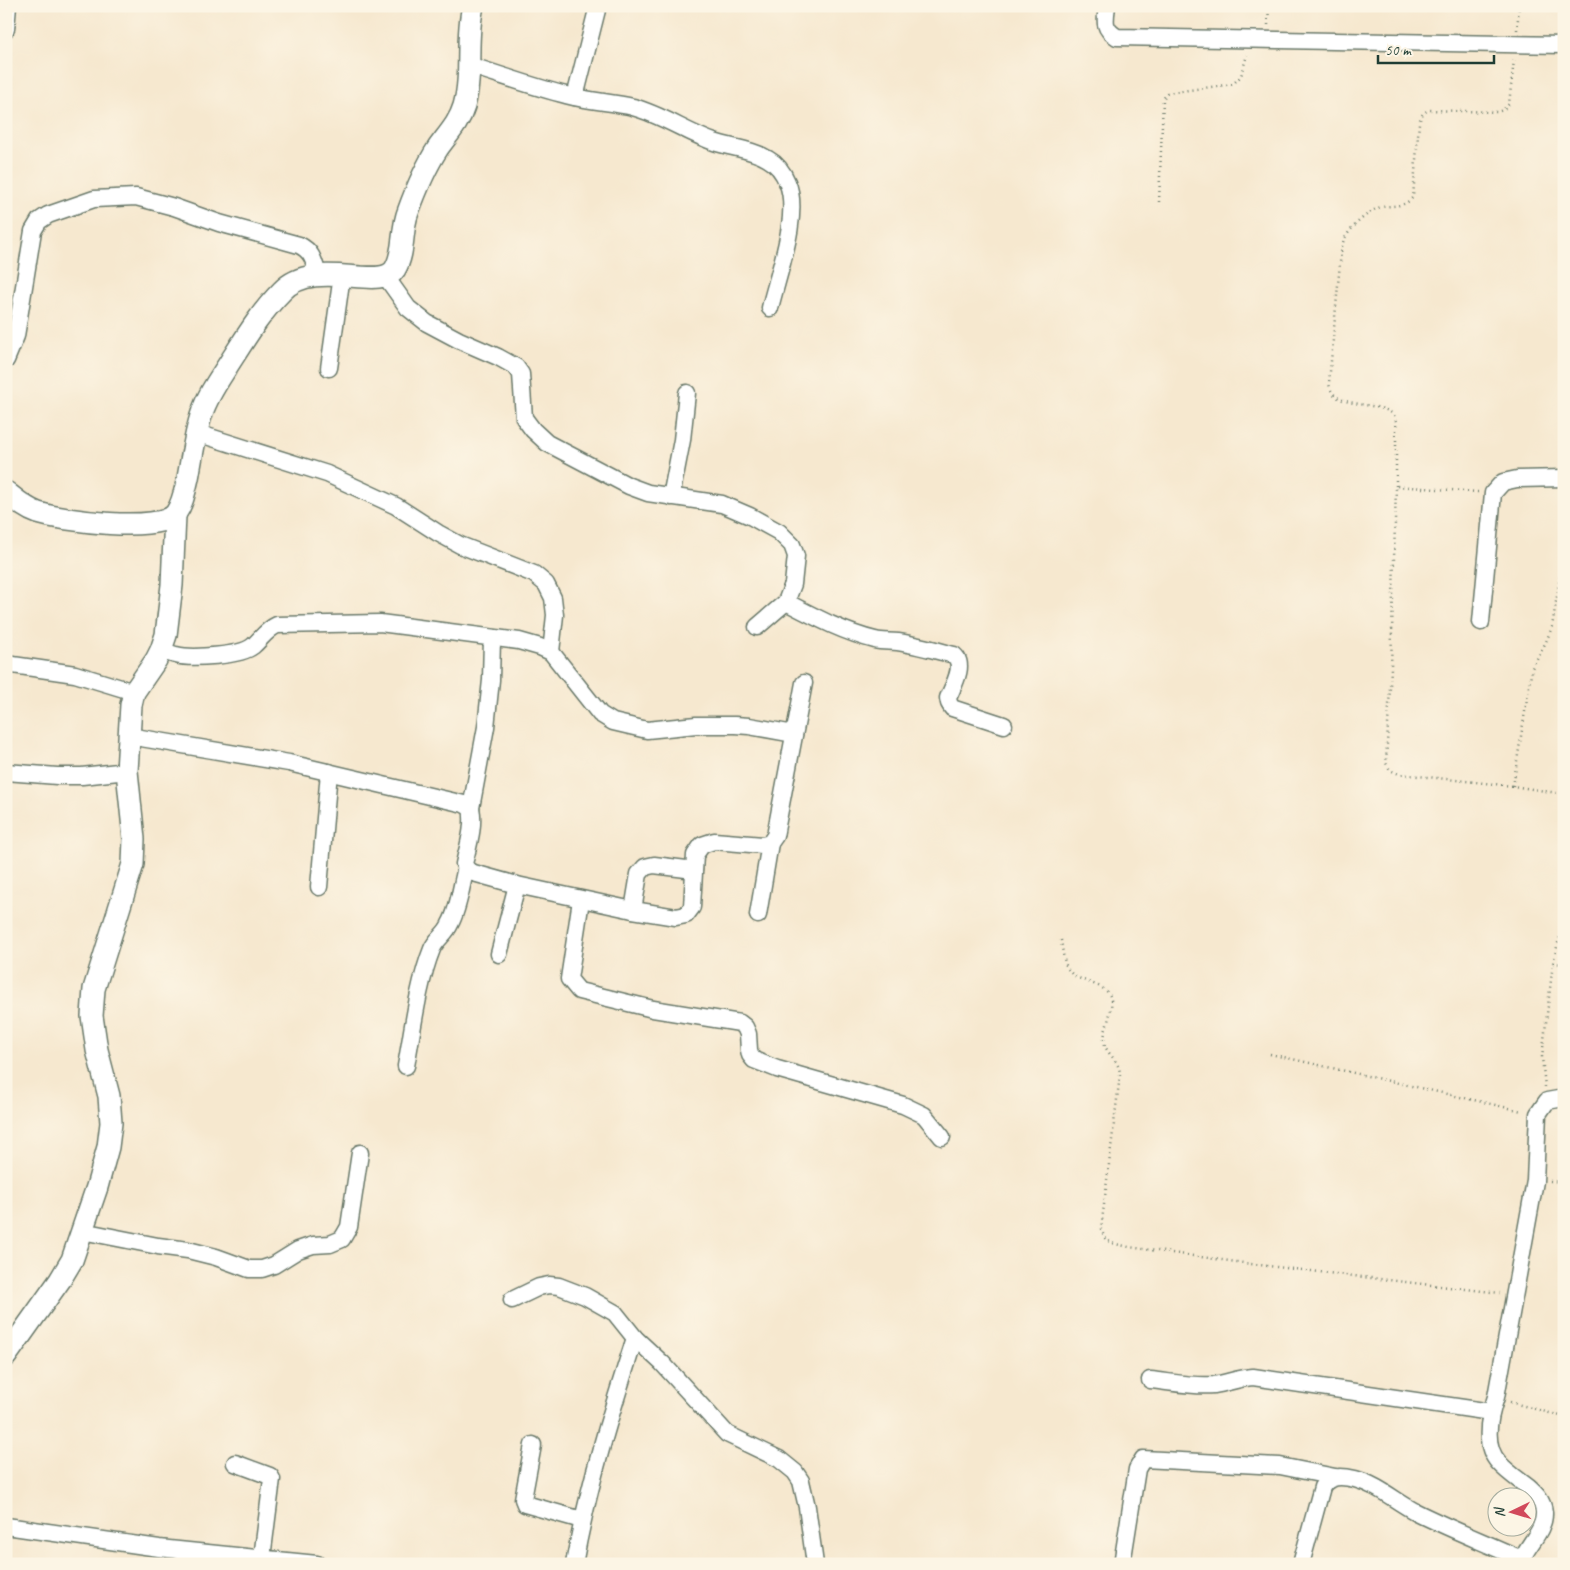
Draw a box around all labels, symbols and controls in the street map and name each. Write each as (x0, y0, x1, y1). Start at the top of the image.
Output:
scale bar (1378, 32, 1494, 64)
text: 50 m (1385, 41, 1412, 60)
north arrow (1488, 1488, 1538, 1538)
text: N (1490, 1506, 1508, 1518)

